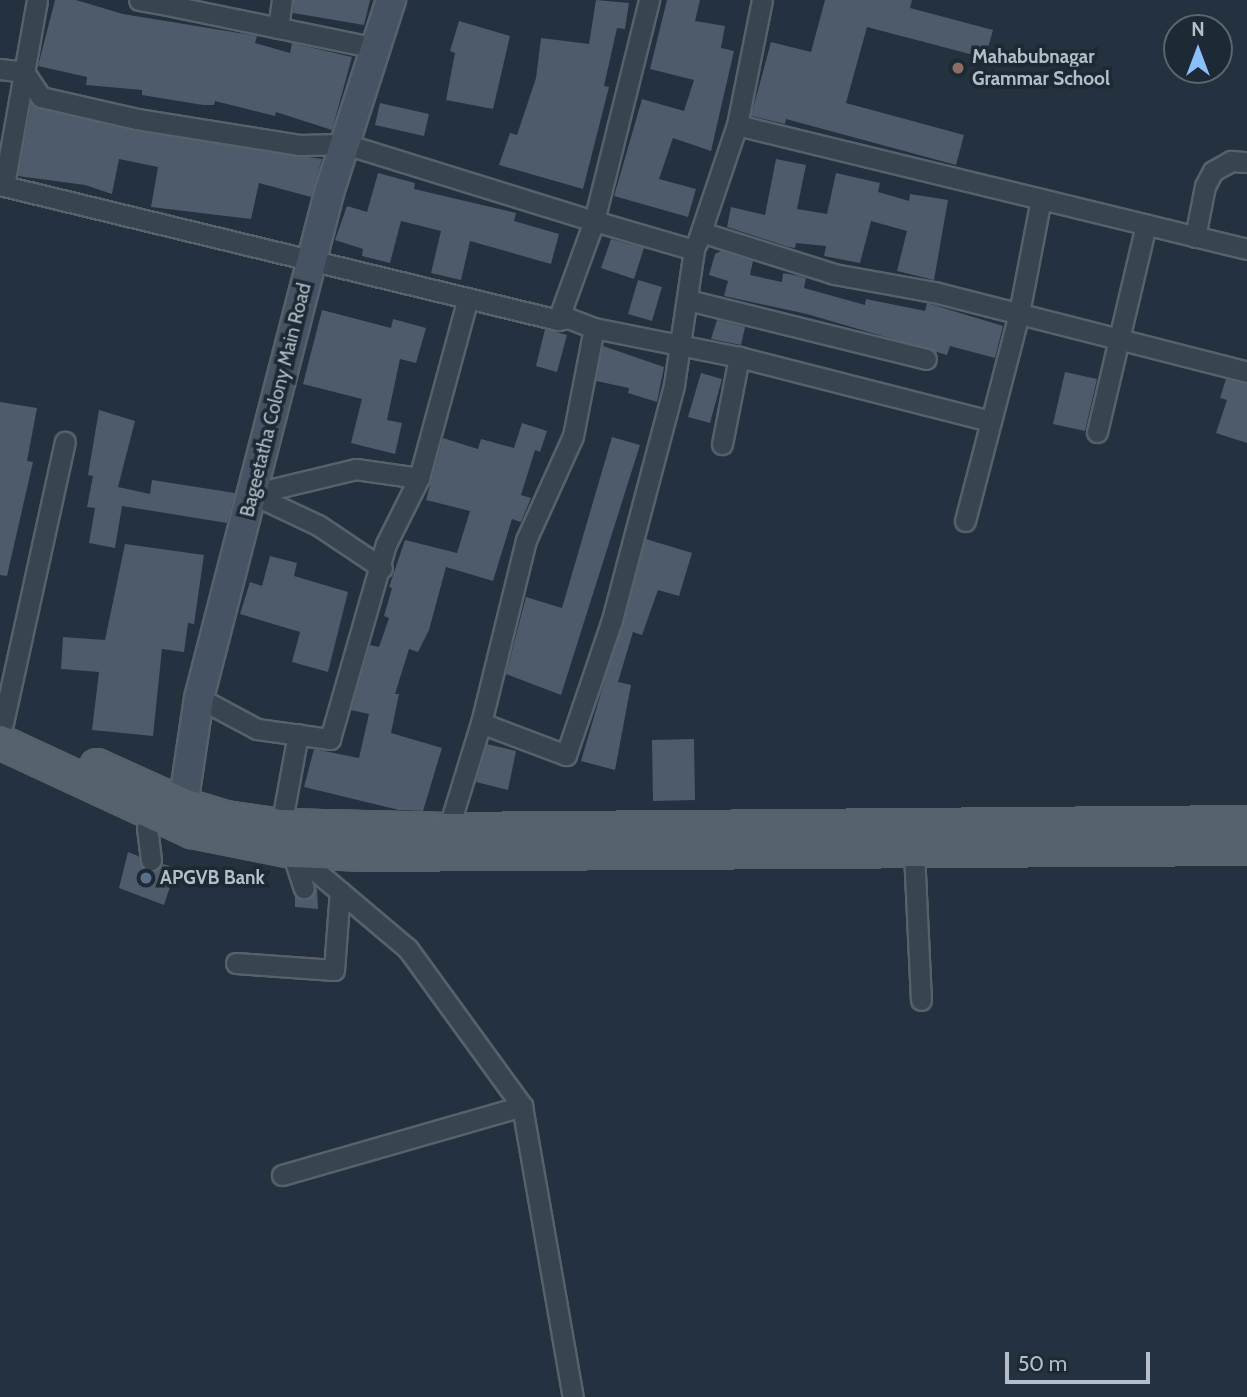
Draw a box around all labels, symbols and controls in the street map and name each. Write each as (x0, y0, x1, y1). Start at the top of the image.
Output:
north arrow (1163, 14, 1233, 84)
text: N (1191, 18, 1205, 41)
place label: Mahabubnagar Grammar School (972, 46, 1110, 90)
marker: Mahabubnagar Grammar School (950, 60, 966, 76)
street label: Bageetatha Colony Main Road (236, 281, 316, 519)
place label: APGVB Bank (160, 867, 265, 889)
marker: APGVB Bank (138, 870, 154, 886)
scale bar (1009, 1338, 1154, 1382)
text: 50 m (1018, 1351, 1067, 1376)

